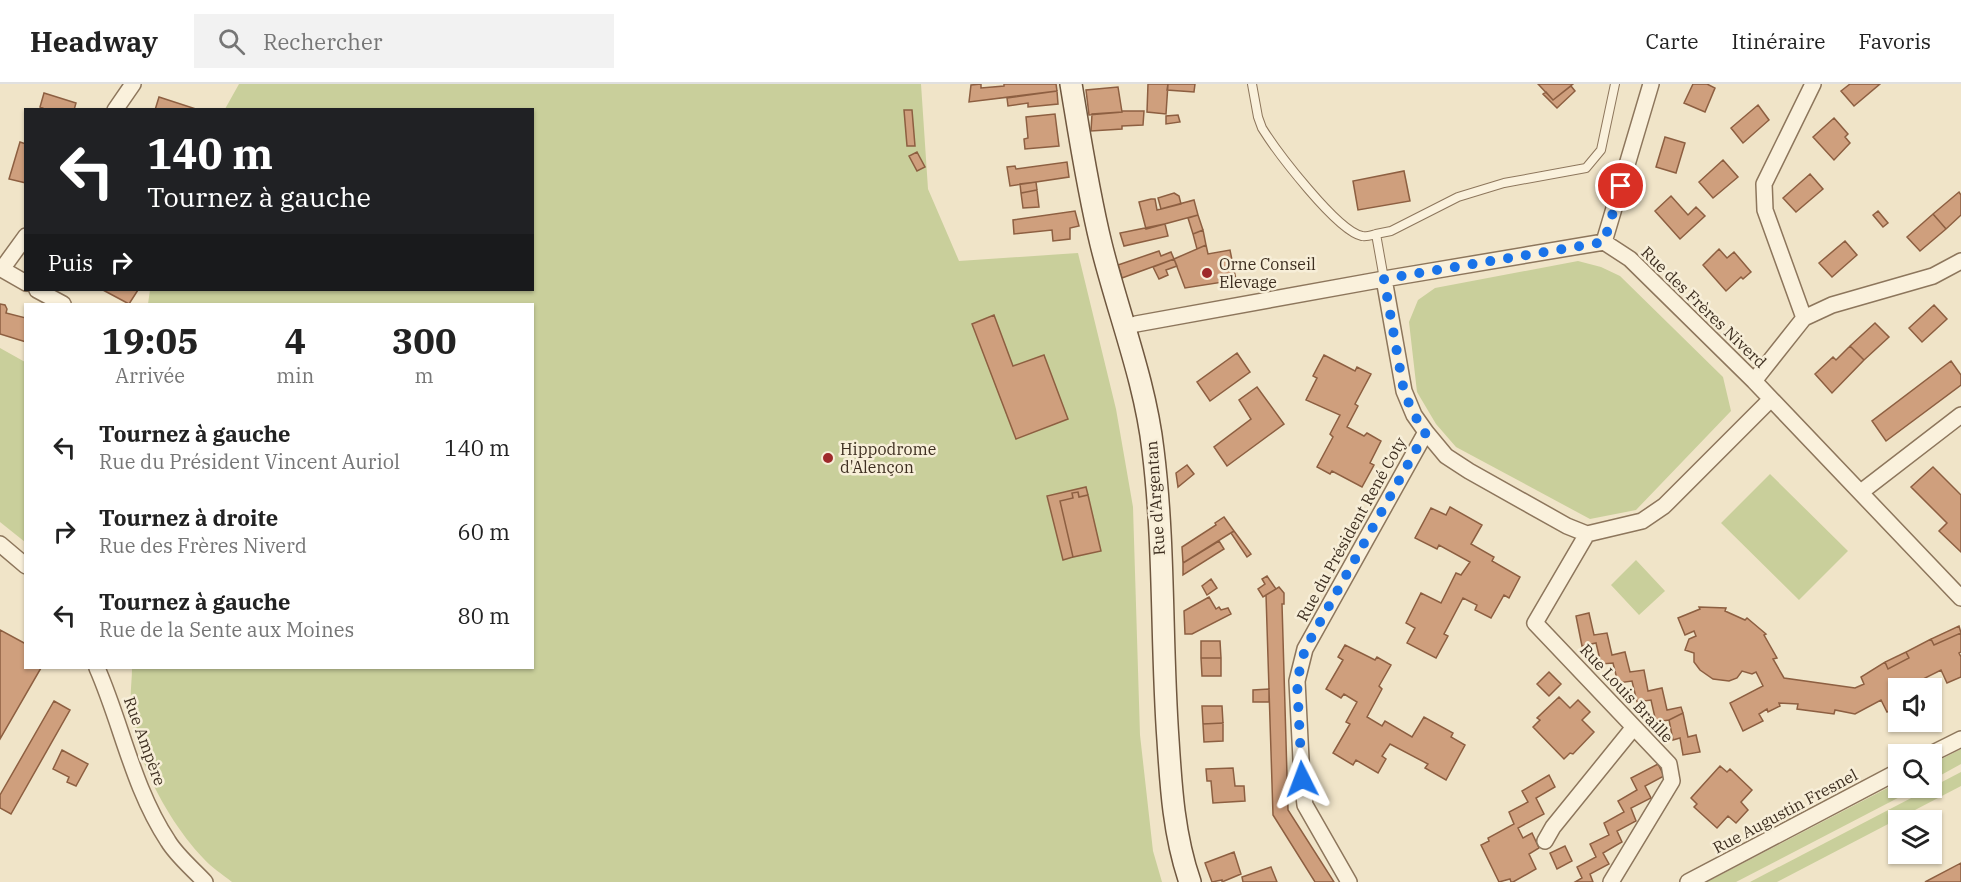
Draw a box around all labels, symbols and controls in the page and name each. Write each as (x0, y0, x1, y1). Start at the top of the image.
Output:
search box (194, 14, 614, 68)
text: Headway (30, 23, 158, 60)
icon: search (215, 25, 248, 58)
text: Rechercher (263, 27, 383, 56)
text: Carte (1645, 27, 1699, 55)
text: Itinéraire (1732, 27, 1825, 55)
text: Favoris (1858, 27, 1931, 55)
text: 140 m (147, 126, 273, 181)
icon: left (48, 132, 126, 210)
pin (1595, 160, 1646, 211)
icon: arrive (1604, 169, 1637, 202)
text: Tournez à gauche (147, 179, 371, 214)
street label: Rue des Frères Niverd (1637, 242, 1771, 372)
icon: right (105, 246, 138, 279)
text: Puis (48, 248, 93, 277)
place label: Orne Conseil Elevage (1219, 254, 1316, 292)
marker: Orne Conseil Elevage (1200, 266, 1214, 280)
text: 19:05 (101, 317, 199, 364)
text: 4 (284, 317, 306, 364)
text: 300 (392, 317, 457, 364)
text: Arrivée (115, 362, 185, 389)
text: min (276, 362, 314, 389)
text: m (415, 362, 434, 389)
text: Tournez à gauche (99, 419, 290, 448)
icon: left (48, 431, 81, 464)
text: 140 m (444, 433, 510, 462)
street label: Rue du Président René Coty (1292, 433, 1410, 625)
place label: Hippodrome d'Alençon (840, 439, 936, 477)
street label: Rue d'Argentan (1141, 440, 1169, 556)
text: Rue du Président Vincent Auriol (99, 448, 400, 475)
marker: Hippodrome d'Alençon (821, 451, 835, 465)
text: Tournez à droite (99, 503, 278, 532)
icon: right (48, 515, 81, 548)
text: 60 m (458, 517, 510, 546)
text: Rue des Frères Niverd (99, 532, 307, 559)
text: Tournez à gauche (99, 587, 290, 616)
icon: left (48, 599, 81, 632)
text: 80 m (458, 601, 510, 630)
text: Rue de la Sente aux Moines (99, 616, 354, 643)
street label: Rue Louis Braille (1576, 640, 1678, 746)
map controls (1888, 678, 1942, 864)
button: sound (1888, 678, 1942, 732)
street label: Rue Ampère (120, 694, 170, 788)
button: search (1888, 744, 1942, 798)
position arrow (1270, 747, 1334, 811)
street label: Rue Augustin Fresnel (1709, 764, 1861, 858)
button: layers (1888, 810, 1942, 864)

